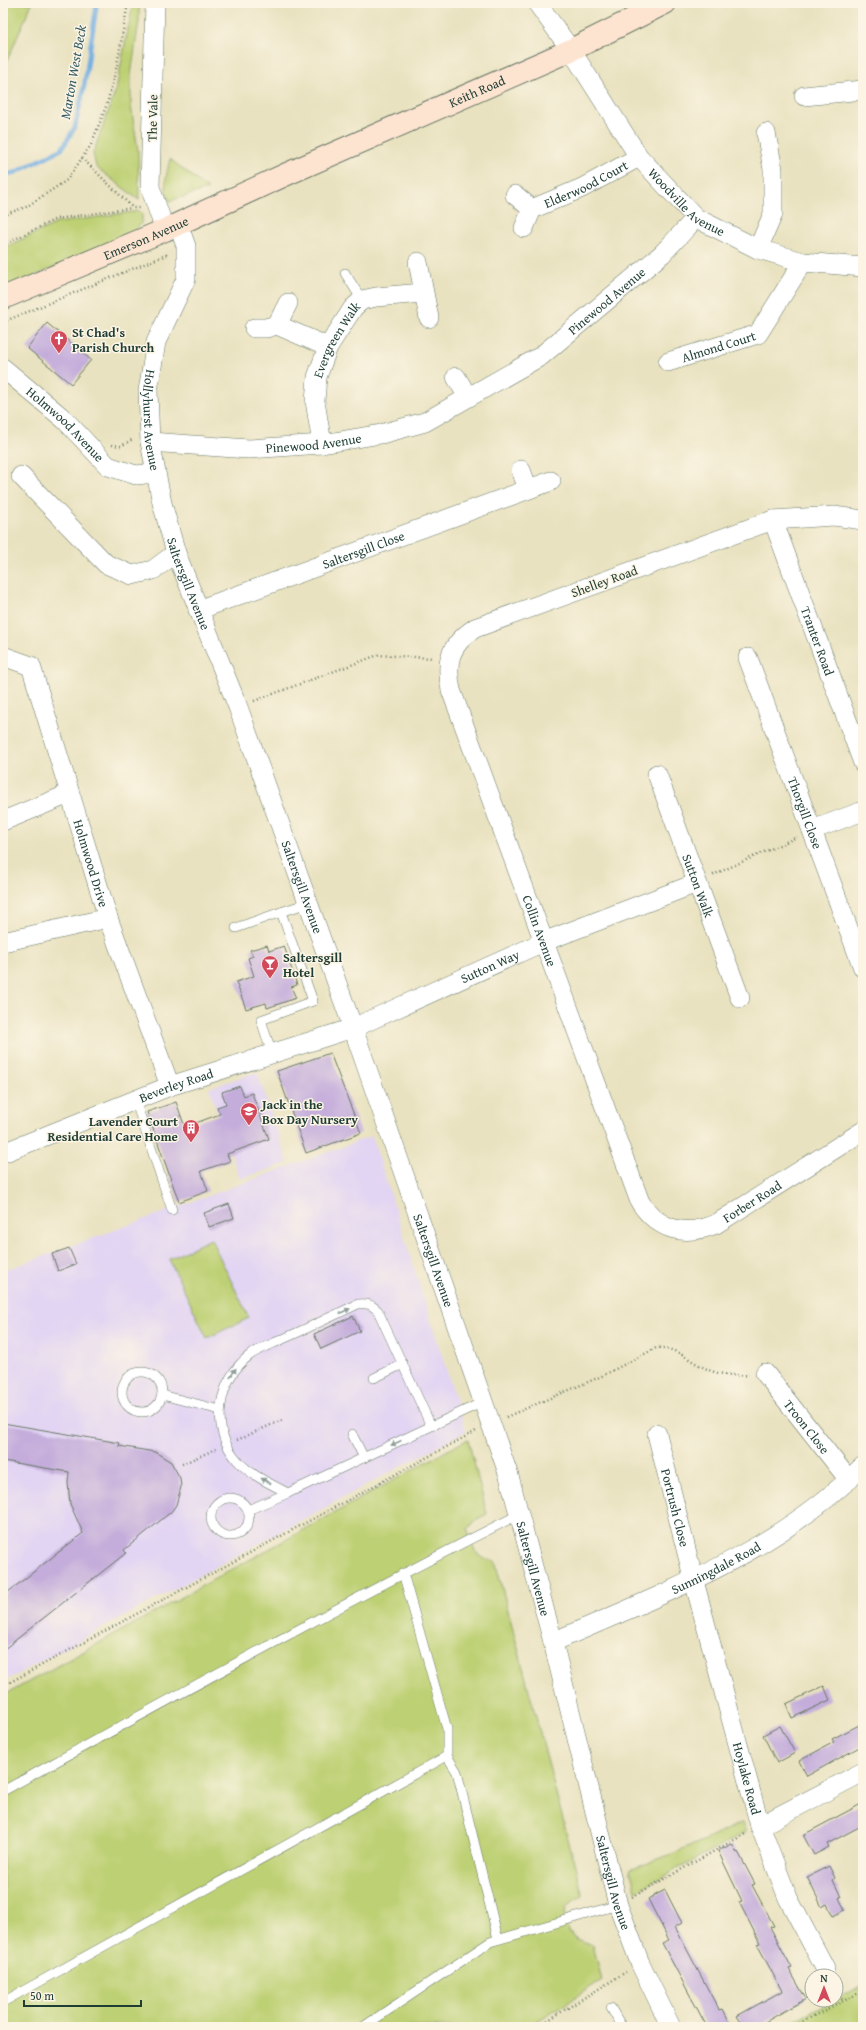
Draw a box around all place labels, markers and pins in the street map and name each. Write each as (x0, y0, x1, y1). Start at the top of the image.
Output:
place label: St Chad's Parish Church (72, 323, 154, 357)
church icon: St Chad's Parish Church (49, 329, 69, 354)
place label: Saltersgill Hotel (283, 948, 342, 982)
bar icon: Saltersgill Hotel (260, 954, 280, 979)
place label: Jack in the Box Day Nursery (260, 1095, 358, 1129)
school or university icon: Jack in the Box Day Nursery (239, 1101, 259, 1126)
place label: Lavender Court Residential Care Home (47, 1112, 178, 1146)
building icon: Lavender Court Residential Care Home (181, 1118, 201, 1143)

